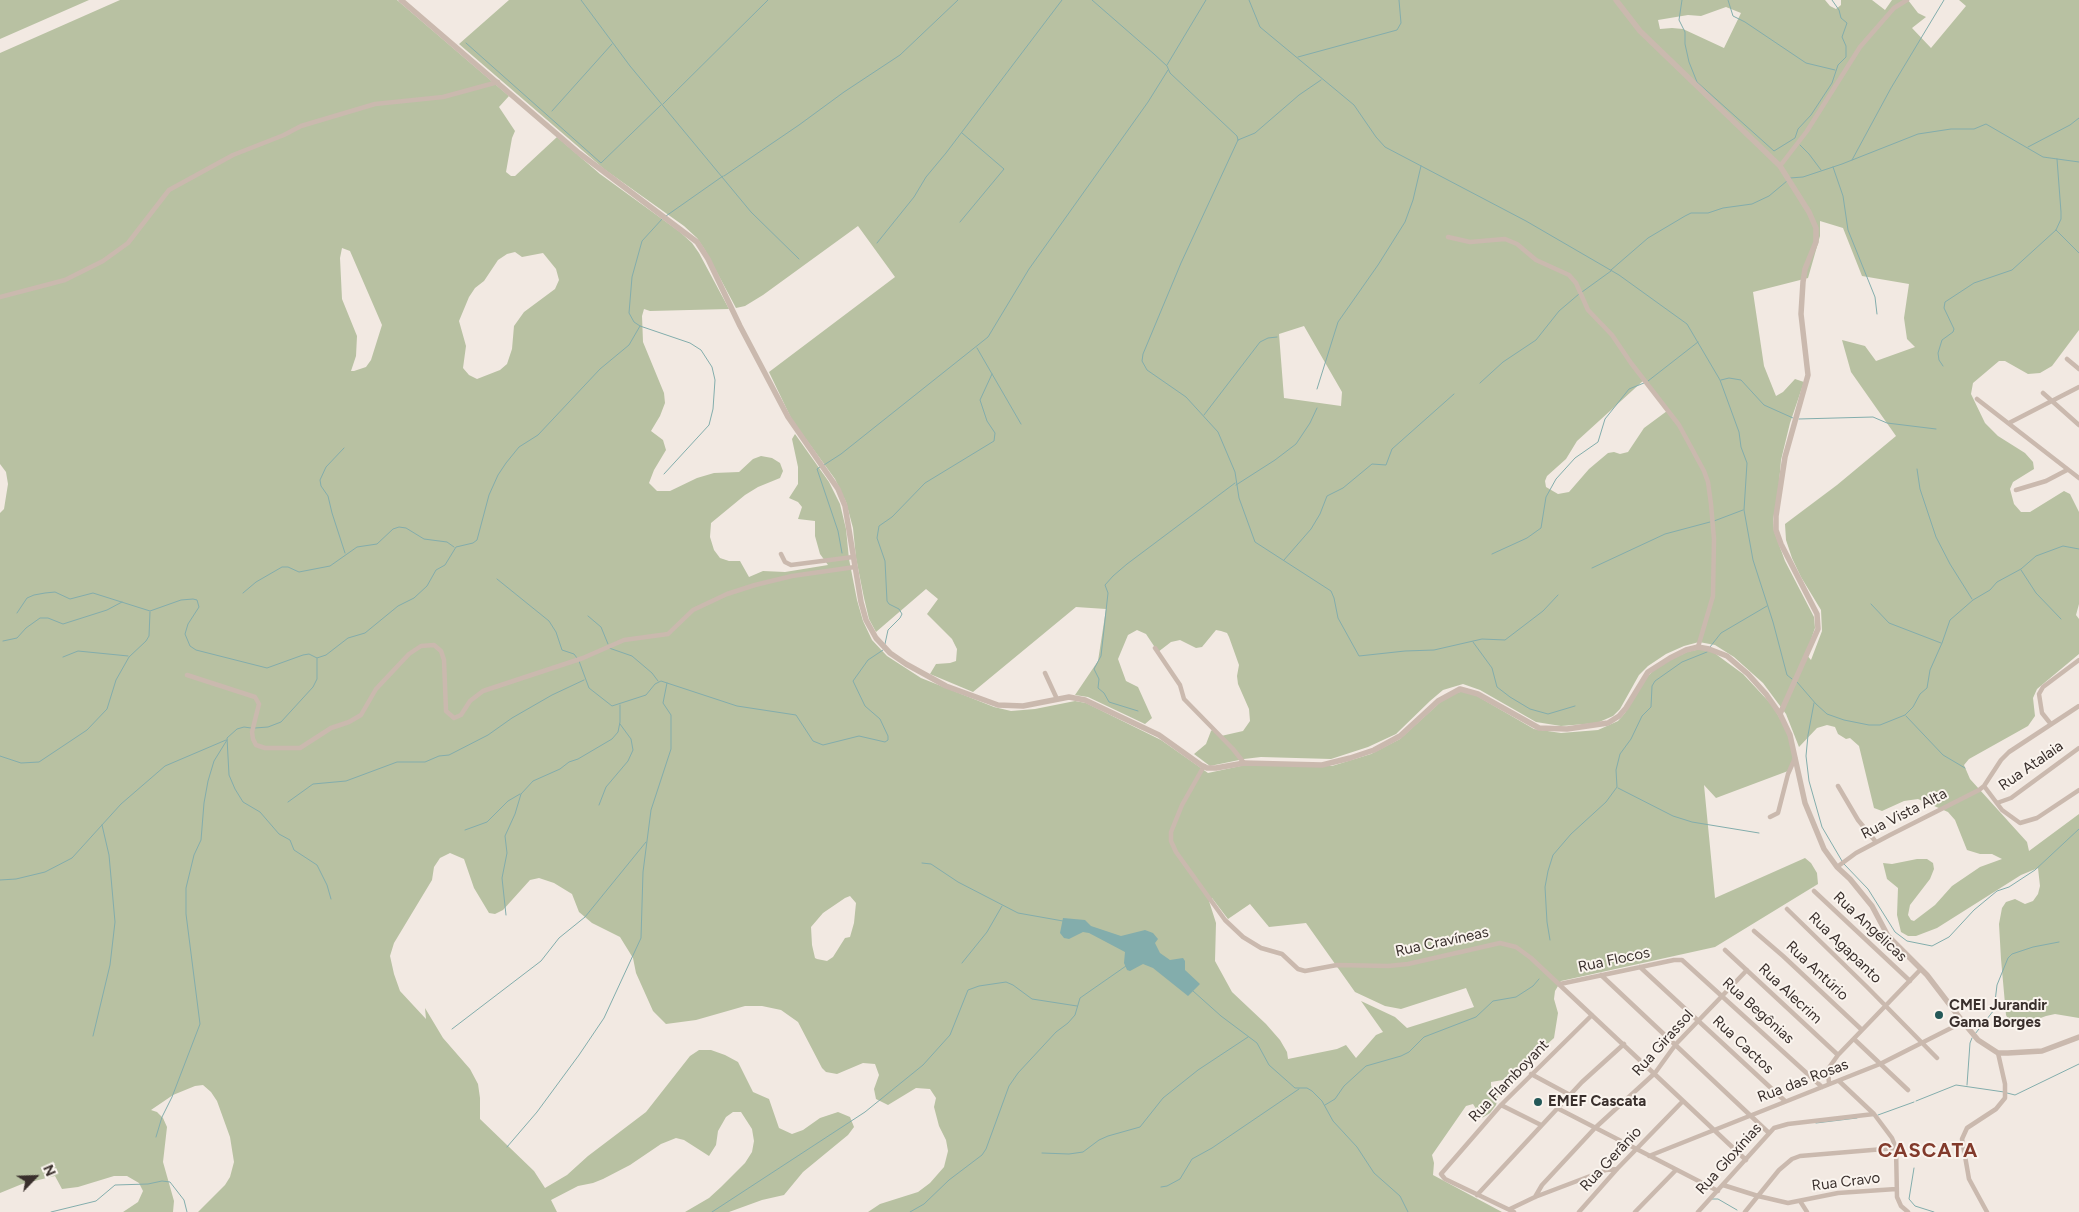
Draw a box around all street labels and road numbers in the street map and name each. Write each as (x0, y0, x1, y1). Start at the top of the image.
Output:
street label: Rua Atalaia (1995, 737, 2067, 795)
street label: Rua Vista Alta (1858, 785, 1950, 843)
street label: Rua Angélicas (1829, 888, 1911, 966)
street label: Rua Agapanto (1805, 909, 1885, 987)
street label: Rua Cravíneas (1394, 923, 1490, 961)
street label: Rua Antúrio (1782, 938, 1852, 1004)
street label: Rua Flocos (1576, 944, 1652, 976)
street label: Rua Alecrim (1755, 960, 1825, 1028)
street label: Rua Begônias (1718, 974, 1798, 1048)
street label: Rua Girassol (1629, 1006, 1697, 1080)
street label: Rua Cactos (1709, 1012, 1777, 1078)
street label: Rua Flamboyant (1465, 1036, 1553, 1126)
street label: Rua das Rosas (1755, 1055, 1851, 1107)
street label: Rua Gloxínias (1692, 1120, 1766, 1198)
street label: Rua Gerânio (1576, 1123, 1646, 1195)
street label: Rua Cravo (1811, 1169, 1881, 1195)

